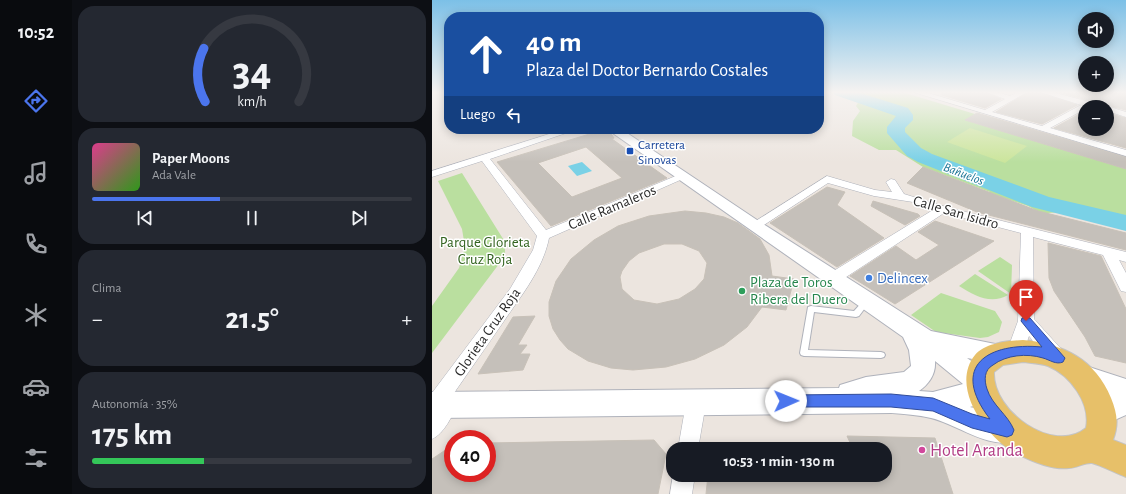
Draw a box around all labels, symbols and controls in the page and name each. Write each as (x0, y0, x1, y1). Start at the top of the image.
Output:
map controls (1078, 12, 1114, 136)
button: sound (1078, 12, 1114, 48)
text: 10:52 (18, 24, 54, 42)
icon: ahead (460, 28, 512, 80)
text: 40 m (526, 29, 582, 57)
text: 34 (233, 52, 271, 93)
button: + (1078, 56, 1114, 92)
text: Plaza del Doctor Bernardo Costales (526, 62, 768, 80)
icon: directions (22, 87, 50, 115)
text: km/h (237, 95, 267, 109)
button: − (1078, 100, 1114, 136)
icon: left (503, 104, 525, 126)
text: Luego (460, 107, 495, 122)
place label: Carretera Sinovas (638, 139, 685, 167)
marker: Carretera Sinovas (625, 146, 635, 156)
text: Paper Moons (152, 151, 230, 166)
icon: music (22, 159, 50, 187)
water label: Bañuelos (942, 161, 985, 188)
text: Ada Vale (152, 169, 196, 182)
street label: Calle Ramaleros (566, 182, 658, 233)
street label: Calle San Isidro (911, 193, 1000, 232)
icon: previous (134, 207, 156, 229)
icon: pause (241, 207, 263, 229)
icon: next (348, 207, 370, 229)
icon: phone (22, 230, 50, 258)
park label: Parque Glorieta Cruz Roja (440, 235, 530, 267)
place label: Delincex (877, 271, 928, 286)
marker: Delincex (864, 273, 874, 283)
place label: Plaza de Toros Ribera del Duero (750, 275, 848, 307)
pin (1009, 280, 1043, 321)
text: Clima (92, 282, 122, 295)
street label: Glorieta Cruz Roja (451, 285, 523, 379)
marker: Plaza de Toros Ribera del Duero (737, 286, 747, 296)
icon: arrive (1015, 286, 1037, 308)
icon: climate (22, 301, 50, 329)
text: 21.5° (225, 304, 279, 334)
text: − (92, 308, 103, 330)
text: + (401, 308, 412, 330)
icon: car (22, 373, 50, 401)
position arrow (765, 380, 807, 422)
text: Autonomía · 35% (92, 398, 177, 411)
text: 175 km (92, 420, 172, 450)
speed limit sign: 40 (444, 430, 496, 482)
place label: Hotel Aranda (930, 442, 1023, 460)
icon: filters (22, 444, 50, 472)
marker: Hotel Aranda (917, 445, 927, 455)
text: 10:53 · 1 min · 130 m (723, 454, 835, 469)

